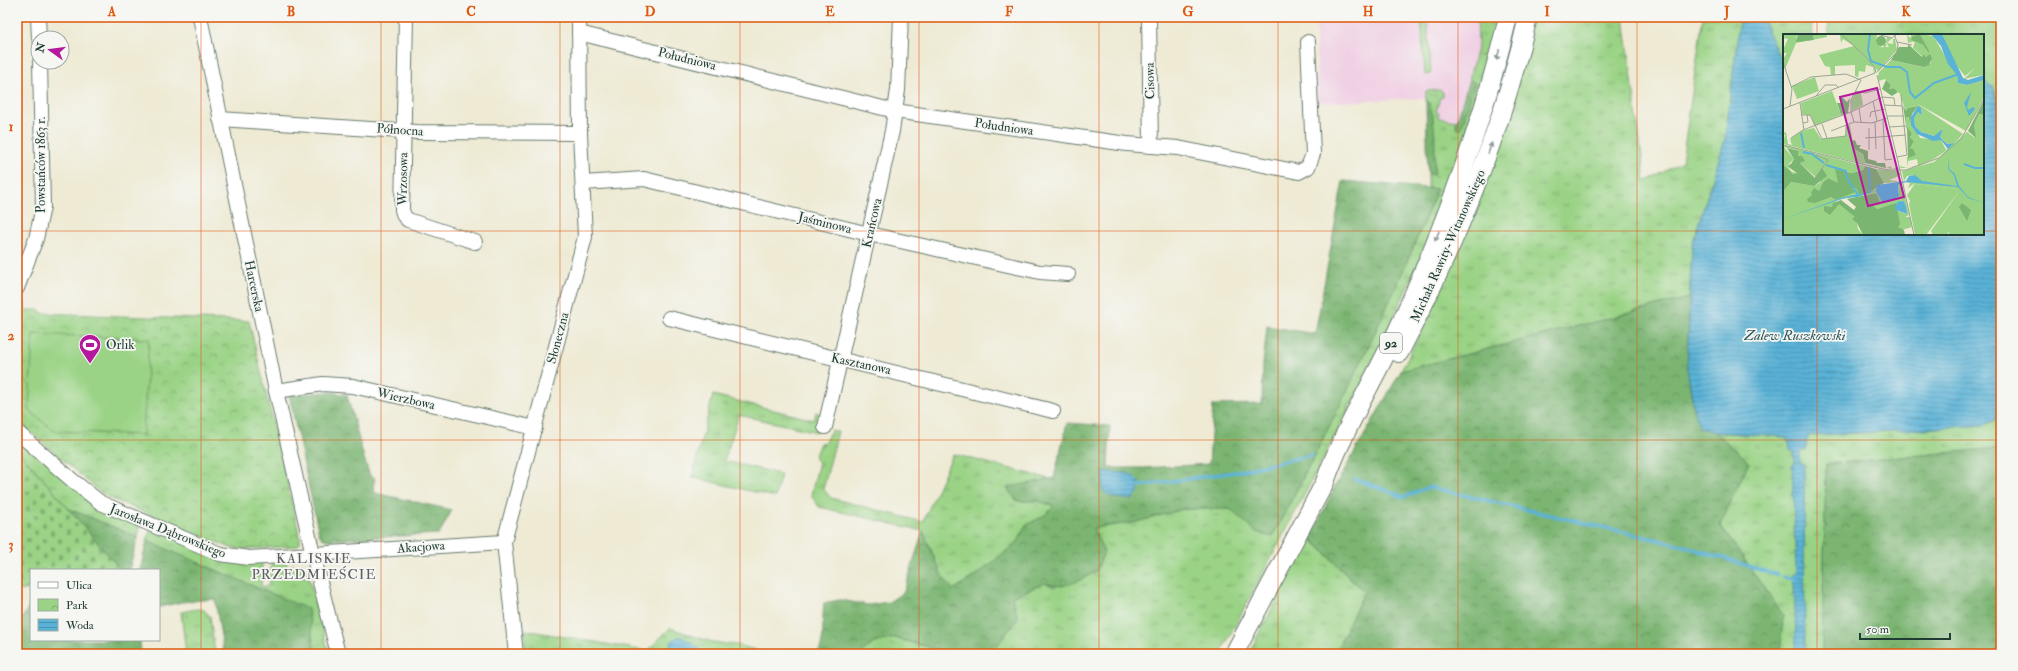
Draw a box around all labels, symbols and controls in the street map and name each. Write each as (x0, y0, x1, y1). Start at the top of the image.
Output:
text: A (107, 4, 117, 20)
text: B (287, 4, 295, 20)
text: C (466, 4, 476, 20)
text: D (645, 4, 656, 20)
text: E (825, 4, 835, 20)
text: F (1005, 4, 1014, 20)
text: G (1183, 4, 1194, 20)
text: H (1363, 4, 1374, 20)
text: I (1544, 4, 1550, 20)
text: J (1723, 4, 1730, 21)
text: K (1901, 4, 1911, 20)
north arrow (30, 30, 70, 70)
inset map (1783, 34, 1984, 235)
text: N (33, 40, 49, 55)
street label: Południowa (656, 44, 718, 74)
one-way arrow (1495, 49, 1501, 61)
street label: Cisowa (1142, 62, 1158, 100)
street label: Południowa (973, 115, 1035, 139)
street label: Powstańców 1863 r. (33, 117, 49, 213)
text: 1 (9, 119, 14, 135)
street label: Północna (376, 120, 425, 140)
one-way arrow (1487, 142, 1493, 154)
street label: Wrzosowa (395, 151, 411, 207)
street label: Michała Rawity-Witanowskiego (1407, 167, 1490, 325)
street label: Krańcowa (859, 196, 886, 249)
street label: Jaśminowa (796, 208, 854, 238)
one-way arrow (1433, 231, 1439, 243)
street label: Harcerska (241, 259, 267, 314)
street label: Słoneczna (543, 310, 573, 365)
water label: Zalew Ruszkowski (1743, 327, 1846, 344)
text: 2 (8, 328, 15, 344)
sports icon: Orlik (77, 332, 103, 365)
road number: 92 (1380, 333, 1402, 353)
place label: Orlik (106, 337, 135, 353)
street label: Kasztanowa (830, 350, 893, 378)
street label: Wierzbowa (374, 384, 437, 414)
street label: Jarosława Dąbrowskiego (107, 500, 228, 562)
text: 3 (9, 537, 14, 553)
street label: Akacjowa (396, 537, 446, 557)
district label: KALISKIE PRZEDMIEŚCIE (251, 550, 377, 583)
legend (30, 569, 160, 641)
text: Ulica (66, 578, 93, 593)
text: Park (66, 598, 88, 613)
scale bar (1860, 615, 1950, 641)
text: Woda (65, 618, 95, 633)
text: 50 m (1866, 622, 1890, 637)

